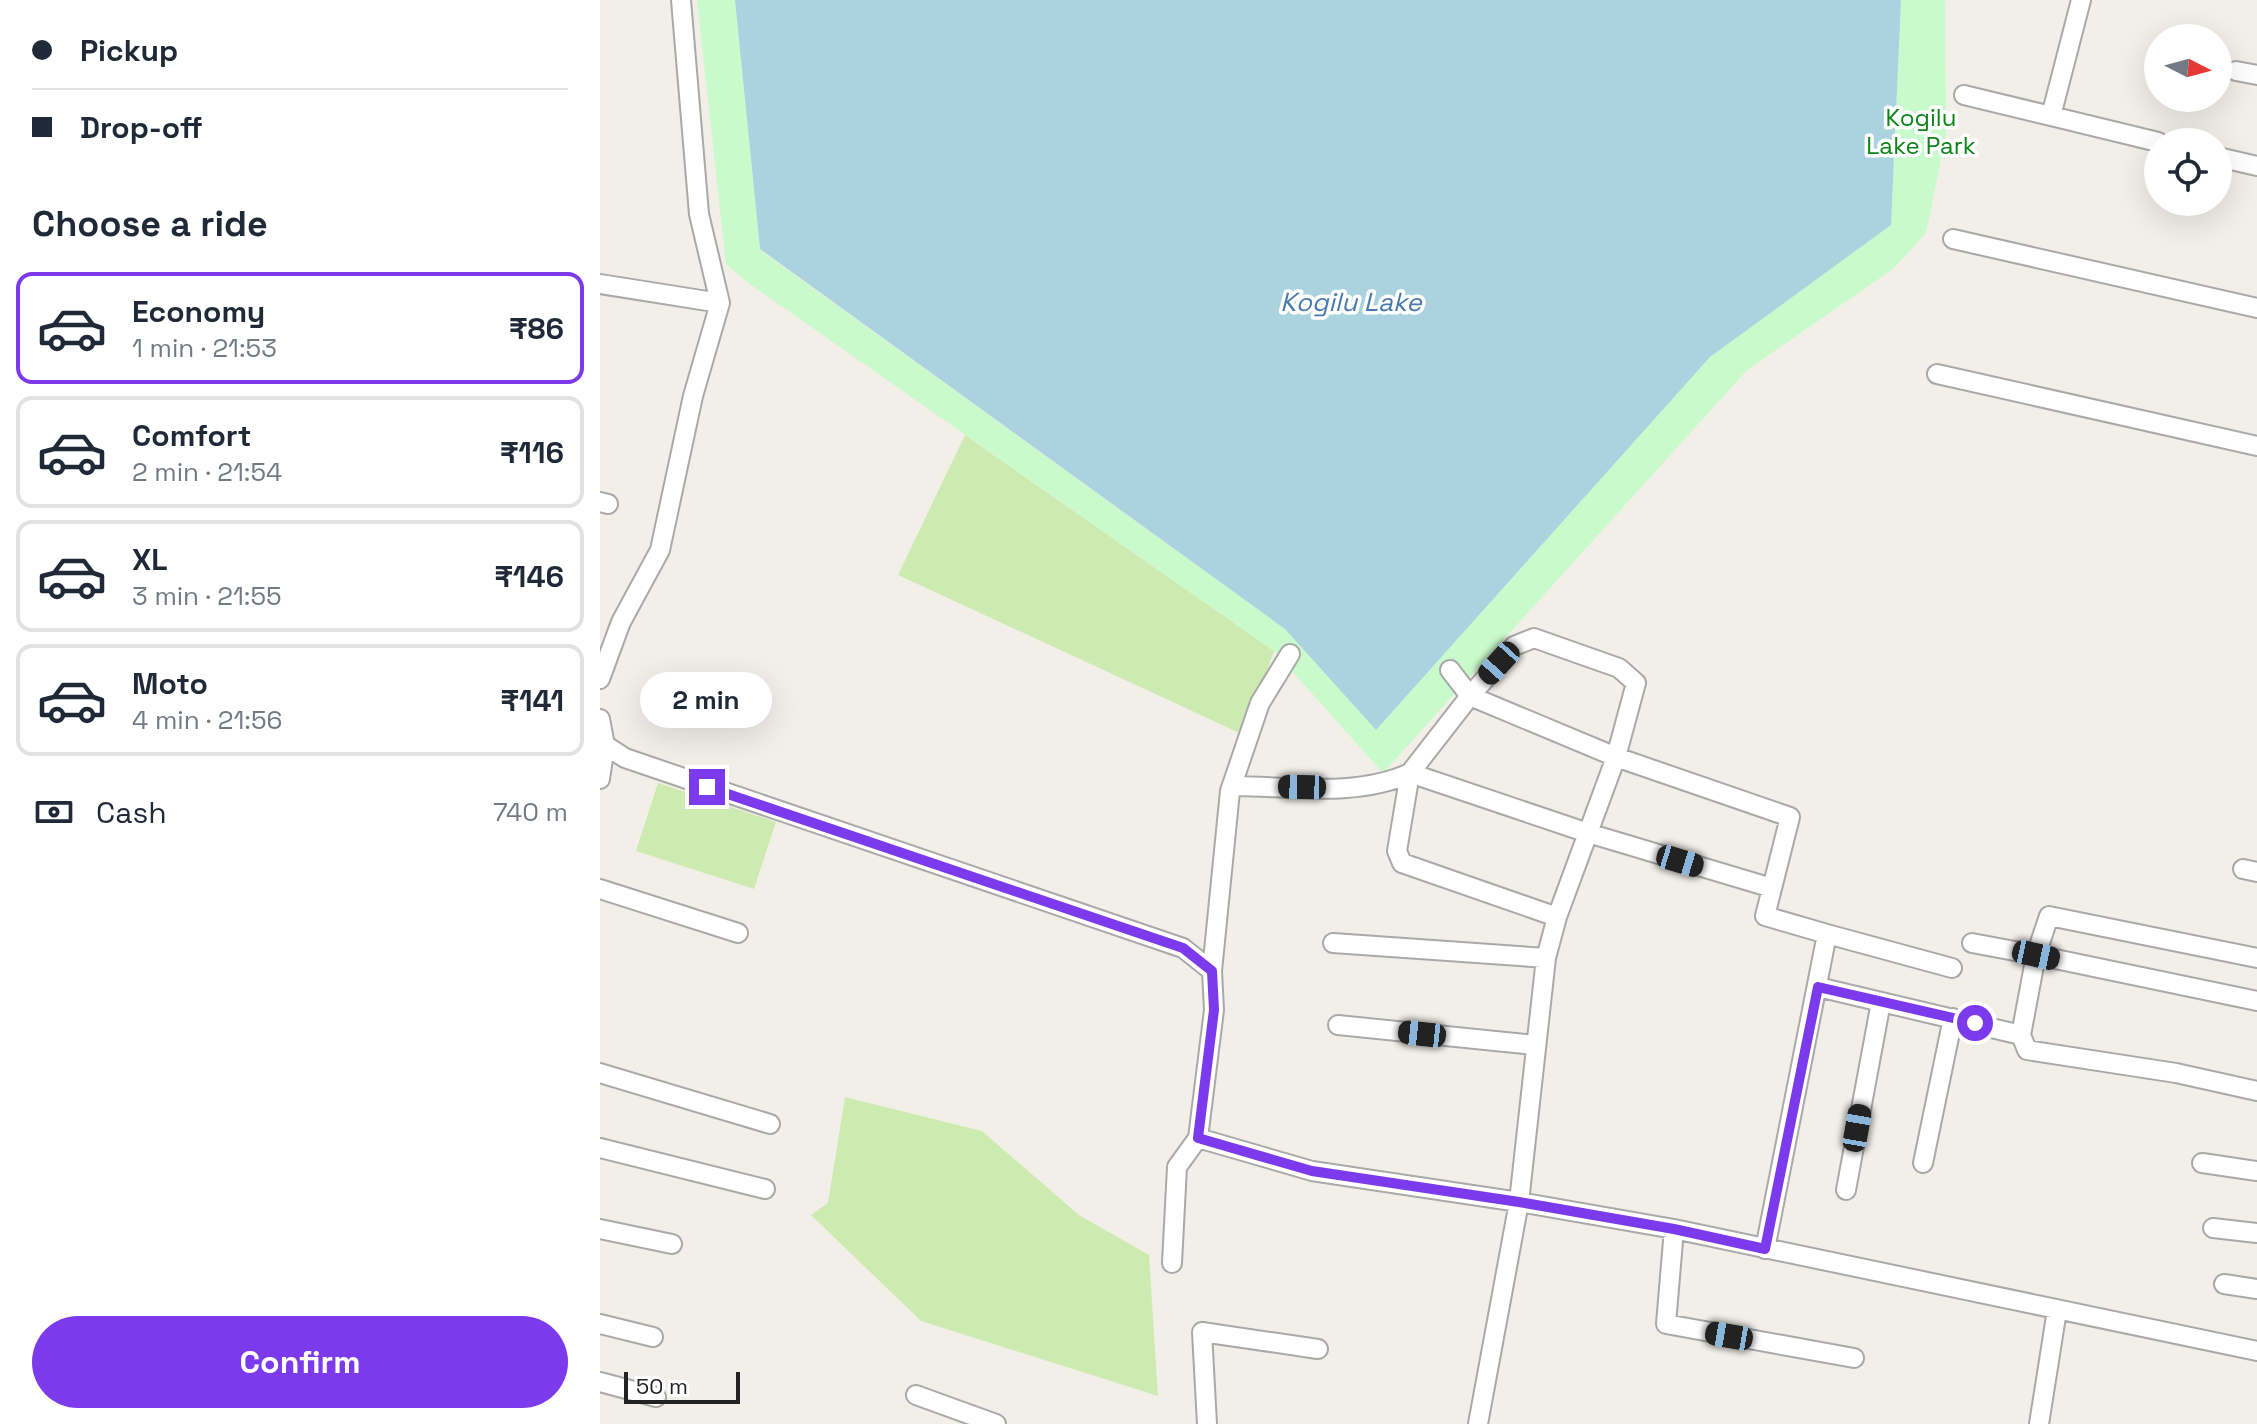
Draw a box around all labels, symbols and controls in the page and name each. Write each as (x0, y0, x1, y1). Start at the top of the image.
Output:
north arrow (2144, 24, 2232, 112)
map controls (2144, 24, 2232, 216)
text: Pickup (80, 31, 178, 70)
park label: Kogilu Lake Park (1866, 102, 1976, 161)
text: Drop-off (80, 108, 203, 147)
button: locate (2144, 128, 2232, 216)
text: Choose a ride (32, 201, 268, 247)
water label: Kogilu Lake (1280, 285, 1423, 319)
icon: car (36, 292, 108, 364)
text: Economy (132, 292, 265, 331)
text: ₹86 (509, 309, 564, 348)
text: 1 min · 21:53 (132, 331, 277, 365)
icon: car (36, 416, 108, 488)
text: Comfort (132, 416, 251, 455)
text: ₹116 (500, 433, 564, 472)
text: 2 min · 21:54 (132, 455, 282, 489)
icon: car (36, 540, 108, 612)
text: XL (132, 540, 168, 579)
text: ₹146 (494, 557, 564, 596)
text: 3 min · 21:55 (132, 579, 282, 613)
car (1474, 637, 1524, 689)
icon: car (36, 664, 108, 736)
text: Moto (132, 664, 208, 703)
callout: 2 min (641, 671, 773, 727)
text: ₹141 (500, 681, 564, 720)
text: 2 min (672, 683, 740, 717)
text: 4 min · 21:56 (132, 703, 282, 737)
route end (689, 769, 725, 805)
car (1278, 775, 1326, 799)
icon: cash (32, 790, 76, 834)
text: Cash (96, 793, 167, 832)
text: 740 m (493, 795, 568, 829)
car (1654, 843, 1706, 879)
car (2010, 938, 2062, 972)
route start (1957, 1005, 1993, 1041)
car (1397, 1020, 1447, 1048)
car (1841, 1102, 1873, 1154)
button: Confirm (32, 1316, 568, 1408)
car (1703, 1320, 1755, 1352)
scale bar (624, 1368, 740, 1404)
text: 50 m (636, 1372, 688, 1400)

